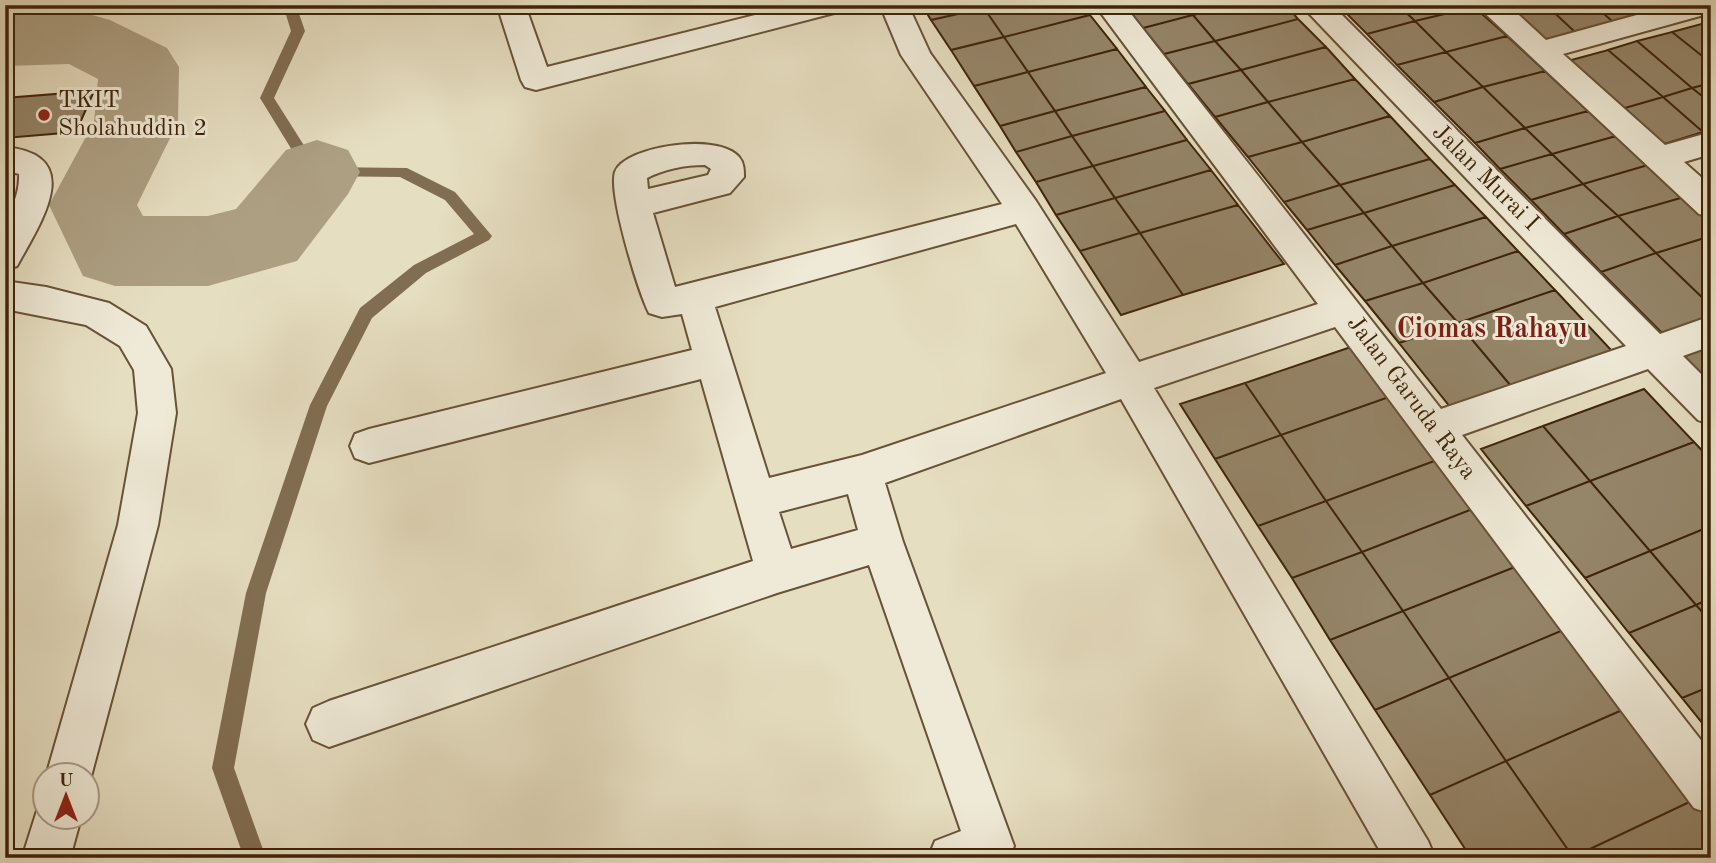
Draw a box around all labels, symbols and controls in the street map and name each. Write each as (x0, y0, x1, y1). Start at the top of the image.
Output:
place label: TKIT Sholahuddin 2 (58, 89, 207, 141)
marker: TKIT Sholahuddin 2 (36, 107, 52, 123)
street label: Jalan Murai I (1427, 120, 1543, 236)
street label: Jalan Garuda Raya (1342, 312, 1480, 484)
district label: Ciomas Rahayu (1396, 316, 1588, 344)
north arrow (32, 762, 102, 832)
text: U (58, 772, 74, 791)

